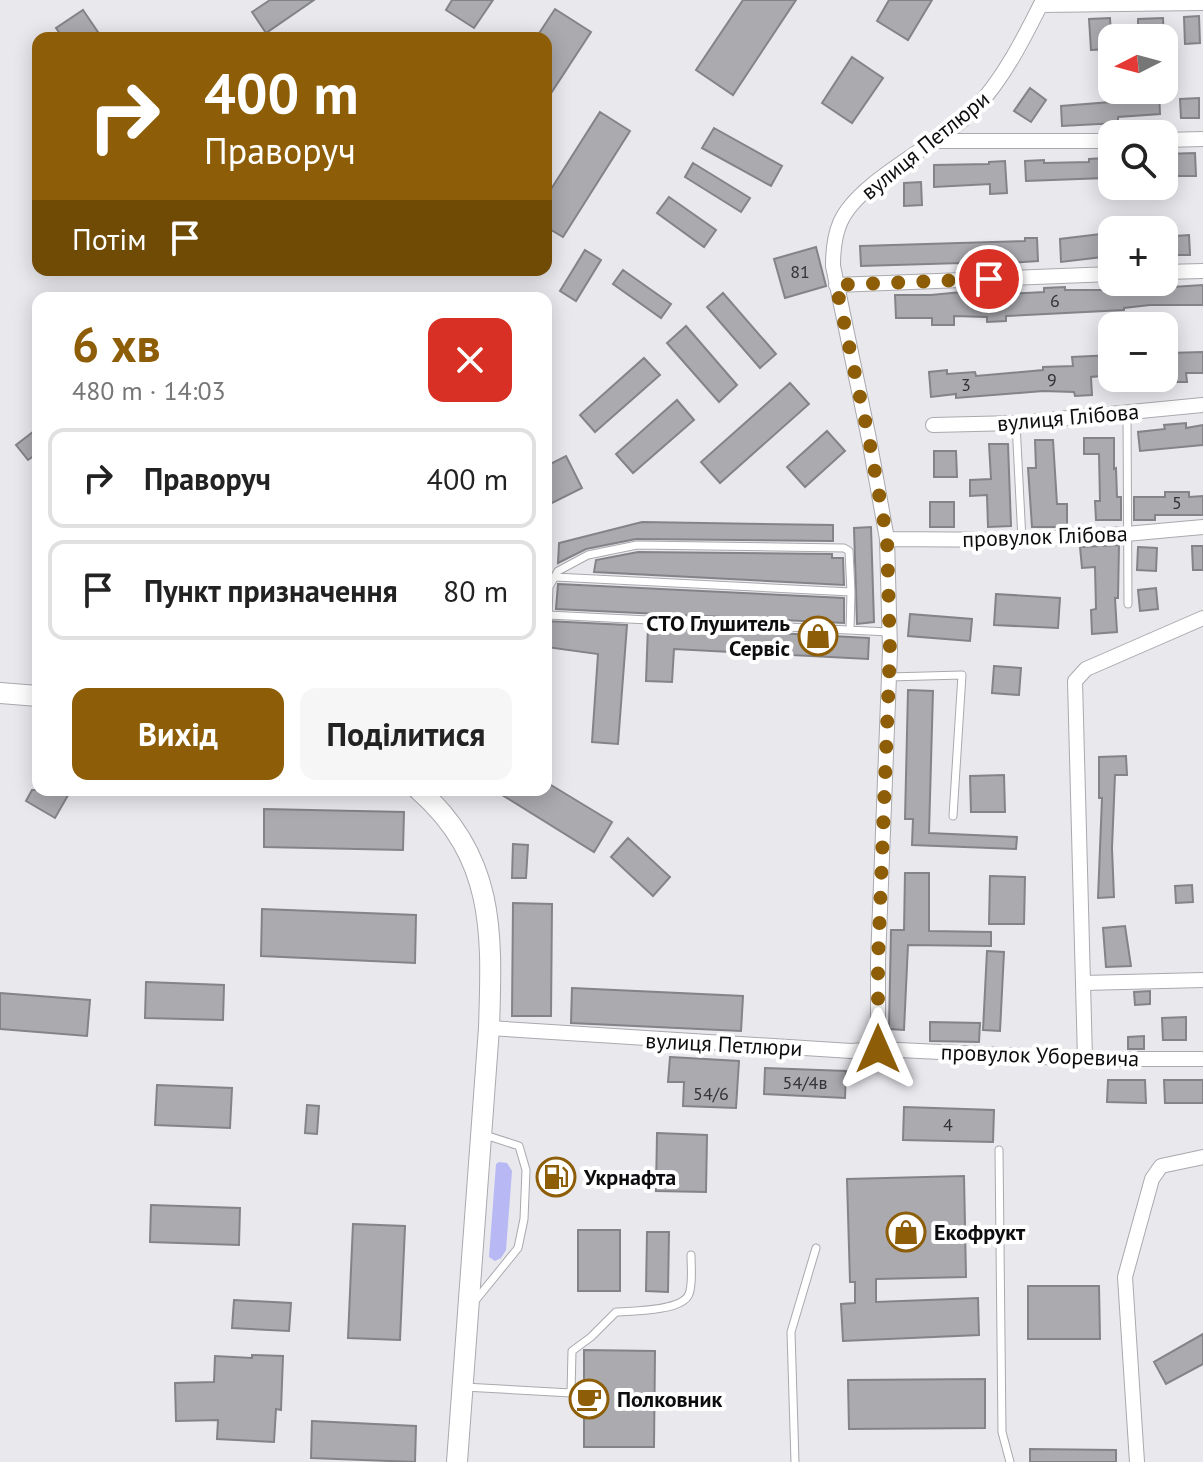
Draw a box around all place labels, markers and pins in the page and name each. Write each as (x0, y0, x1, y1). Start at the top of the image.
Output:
pin (955, 245, 1023, 313)
place label: СТО Глушитель Сервіс (646, 609, 790, 662)
shop icon: СТО Глушитель Сервіс (797, 615, 839, 657)
fuel station icon: Укрнафта (535, 1156, 577, 1198)
place label: Укрнафта (583, 1163, 676, 1191)
shop icon: Екофрукт (885, 1211, 927, 1253)
place label: Екофрукт (934, 1218, 1026, 1246)
cafe icon: Полковник (568, 1378, 610, 1420)
place label: Полковник (617, 1385, 722, 1413)

